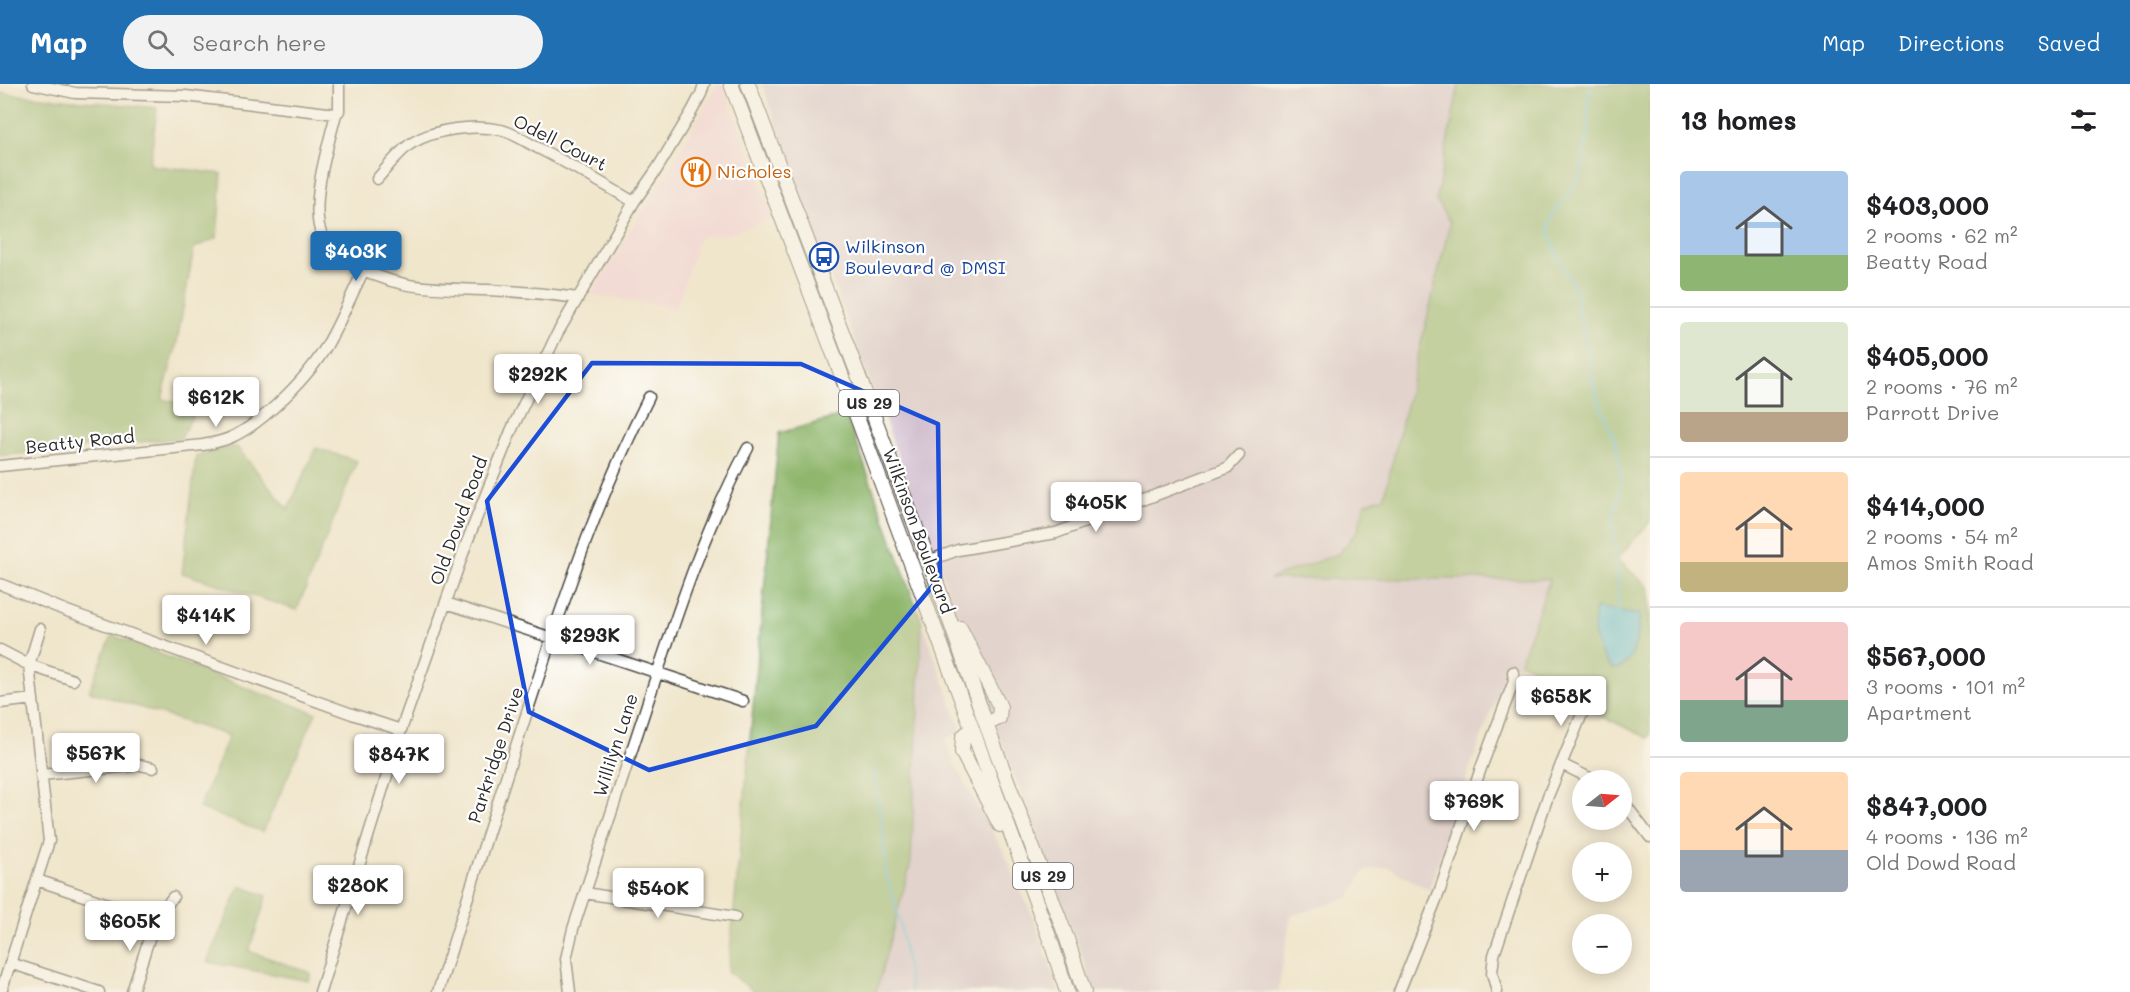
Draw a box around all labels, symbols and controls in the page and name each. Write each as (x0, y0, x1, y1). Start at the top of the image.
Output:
search box (123, 15, 543, 69)
text: Map (30, 24, 87, 60)
icon: search (144, 26, 177, 59)
text: Search here (192, 28, 326, 57)
text: Map (1822, 29, 1865, 56)
text: Directions (1898, 29, 2005, 56)
text: Saved (2038, 29, 2100, 56)
text: 13 homes (1680, 103, 1797, 137)
icon: filters (2067, 104, 2100, 137)
street label: Odell Court (510, 108, 611, 176)
restaurant icon: Nicholes (680, 156, 712, 188)
place label: Nicholes (717, 159, 792, 183)
text: $403,000 (1866, 188, 1989, 222)
icon: home (1728, 195, 1800, 267)
text: 2 rooms · 62 m² (1866, 222, 2018, 248)
pin: $403K (314, 231, 398, 282)
place label: Wilkinson Boulevard @ DMSI (845, 234, 1006, 279)
text: $403K (324, 237, 388, 263)
bus stop icon: Wilkinson Boulevard @ DMSI (808, 241, 840, 273)
text: Beatty Road (1866, 248, 1988, 274)
text: $405,000 (1866, 339, 1989, 373)
icon: home (1728, 346, 1800, 418)
pin: $292K (496, 354, 580, 405)
text: $292K (508, 360, 568, 386)
text: 2 rooms · 76 m² (1866, 373, 2018, 399)
pin: $612K (174, 377, 258, 428)
text: $612K (187, 383, 245, 409)
road number: US 29 (839, 390, 899, 416)
text: Parrott Drive (1866, 399, 1999, 425)
street label: Beatty Road (24, 423, 136, 459)
street label: Wilkinson Boulevard (878, 445, 960, 617)
street label: Old Dowd Road (424, 453, 492, 588)
pin: $405K (1054, 482, 1138, 533)
text: $405K (1065, 488, 1127, 514)
text: $414,000 (1866, 489, 1985, 523)
icon: home (1728, 496, 1800, 568)
text: 2 rooms · 54 m² (1866, 523, 2018, 549)
text: Amos Smith Road (1866, 549, 2033, 575)
pin: $414K (164, 595, 248, 646)
text: $414K (176, 601, 236, 627)
pin: $293K (548, 615, 632, 666)
text: $293K (560, 621, 620, 647)
text: $567,000 (1866, 639, 1986, 673)
icon: home (1728, 646, 1800, 718)
text: 3 rooms · 101 m² (1866, 673, 2025, 699)
pin: $658K (1519, 676, 1603, 727)
text: $658K (1530, 682, 1592, 708)
street label: Parkridge Drive (462, 684, 528, 826)
street label: Willilyn Lane (587, 690, 643, 799)
text: Apartment (1866, 699, 1972, 725)
pin: $567K (54, 733, 138, 784)
pin: $847K (357, 734, 441, 785)
text: $567K (66, 739, 126, 765)
text: $847K (368, 740, 430, 766)
north arrow (1572, 770, 1632, 830)
map controls (1572, 770, 1632, 974)
pin: $769K (1432, 781, 1516, 832)
text: $769K (1444, 787, 1504, 813)
text: $847,000 (1866, 789, 1987, 823)
icon: home (1728, 796, 1800, 868)
text: 4 rooms · 136 m² (1866, 823, 2028, 849)
button: + (1572, 842, 1632, 902)
text: Old Dowd Road (1866, 849, 2016, 875)
road number: US 29 (1013, 863, 1073, 889)
pin: $280K (316, 865, 400, 916)
pin: $540K (616, 868, 700, 919)
text: $280K (327, 871, 389, 897)
text: $540K (627, 874, 689, 900)
pin: $605K (88, 901, 172, 952)
text: $605K (99, 907, 161, 933)
button: − (1572, 914, 1632, 974)

